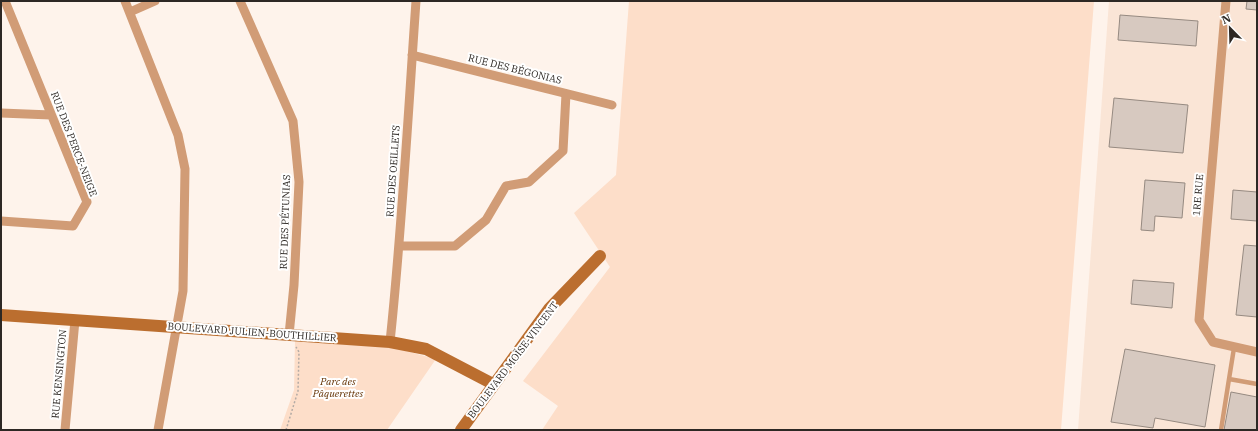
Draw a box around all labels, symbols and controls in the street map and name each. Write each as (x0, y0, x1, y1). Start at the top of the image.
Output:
north arrow (1210, 8, 1250, 48)
text: N (1219, 11, 1233, 27)
street label: RUE DES BÉGONIAS (467, 51, 563, 87)
street label: RUE DES PERCE-NEIGE (48, 90, 100, 198)
street label: RUE DES OEILLETS (383, 125, 403, 217)
street label: RUE DES PÉTUNIAS (277, 174, 293, 270)
street label: 1RE RUE (1190, 174, 1206, 216)
street label: BOULEVARD MOÏSE-VINCENT (465, 299, 561, 421)
street label: BOULEVARD JULIEN-BOUTHILLIER (167, 320, 337, 344)
street label: RUE KENSINGTON (49, 329, 69, 419)
park label: Parc des Pâquerettes (312, 375, 363, 400)

